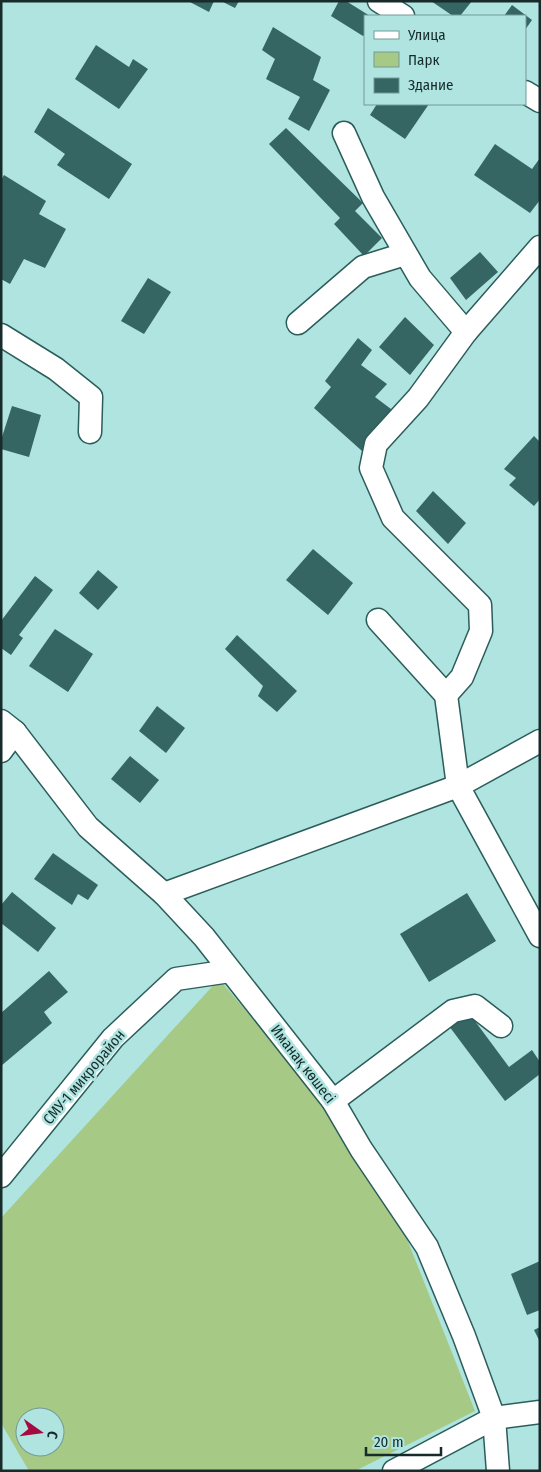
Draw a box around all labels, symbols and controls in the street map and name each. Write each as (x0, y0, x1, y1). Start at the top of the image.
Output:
legend (364, 15, 526, 105)
text: Улица (407, 26, 446, 44)
text: Парк (408, 51, 439, 69)
text: Здание (408, 76, 454, 94)
street label: Иманақ көшесі (267, 1021, 339, 1107)
street label: СМУ-1 микрорайон (39, 1026, 129, 1128)
north arrow (15, 1407, 65, 1457)
scale bar (366, 1424, 441, 1456)
text: С (43, 1429, 61, 1441)
text: 20 m (374, 1433, 404, 1451)

